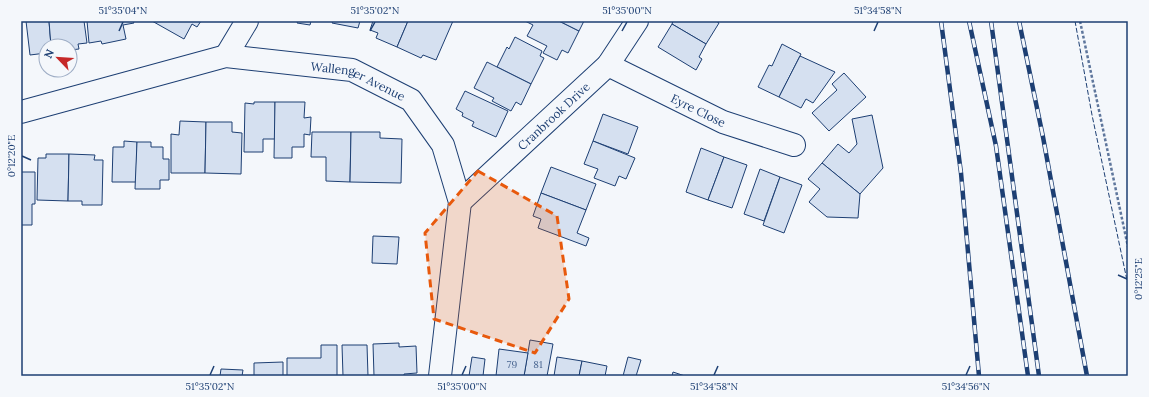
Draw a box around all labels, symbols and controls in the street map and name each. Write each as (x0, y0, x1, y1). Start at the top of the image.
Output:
text: 51°35'04"N (99, 4, 148, 17)
text: 51°35'02"N (351, 4, 400, 17)
text: 51°35'00"N (602, 4, 652, 17)
text: 51°34'58"N (854, 4, 902, 17)
north arrow (38, 38, 78, 78)
text: N (41, 47, 57, 61)
street label: Wallenger Avenue (310, 58, 408, 104)
street label: Cranbrook Drive (514, 78, 593, 153)
street label: Eyre Close (669, 90, 729, 130)
text: 0°12'20"E (5, 135, 18, 177)
text: 0°12'25"E (1132, 258, 1145, 300)
house number: 79 (507, 358, 517, 371)
house number: 81 (533, 358, 543, 371)
text: 51°35'02"N (186, 380, 235, 393)
text: 51°35'00"N (437, 380, 487, 393)
text: 51°34'58"N (690, 380, 738, 393)
text: 51°34'56"N (942, 380, 991, 393)

